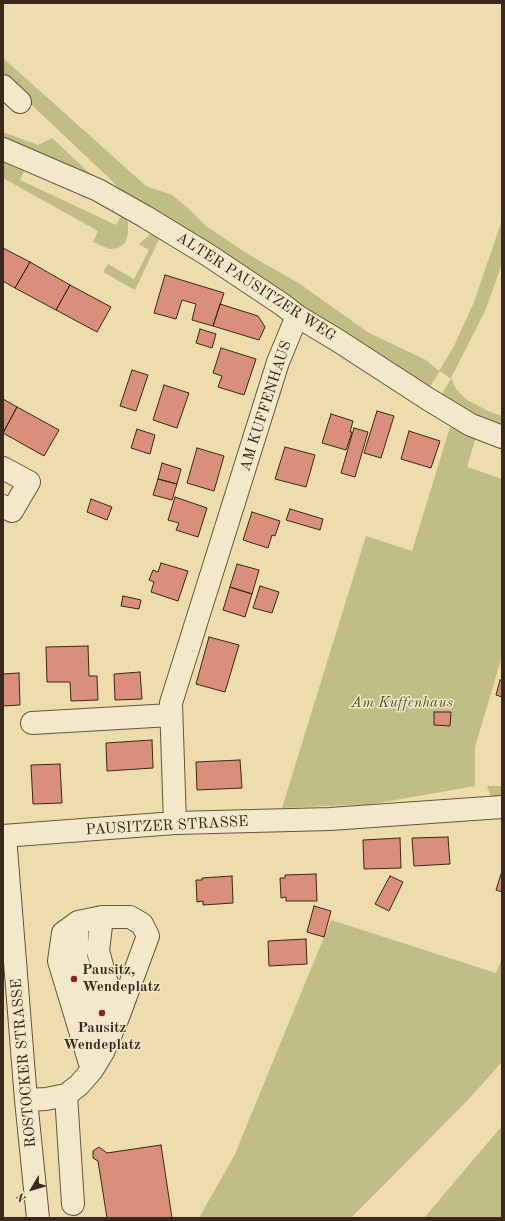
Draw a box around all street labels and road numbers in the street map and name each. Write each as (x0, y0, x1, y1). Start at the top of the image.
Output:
street label: ALTER PAUSITZER WEG (173, 229, 339, 345)
street label: AM KUFFENHAUS (236, 338, 296, 474)
street label: PAUSITZER STRASSE (85, 813, 249, 839)
street label: ROSTOCKER STRASSE (8, 978, 40, 1148)

